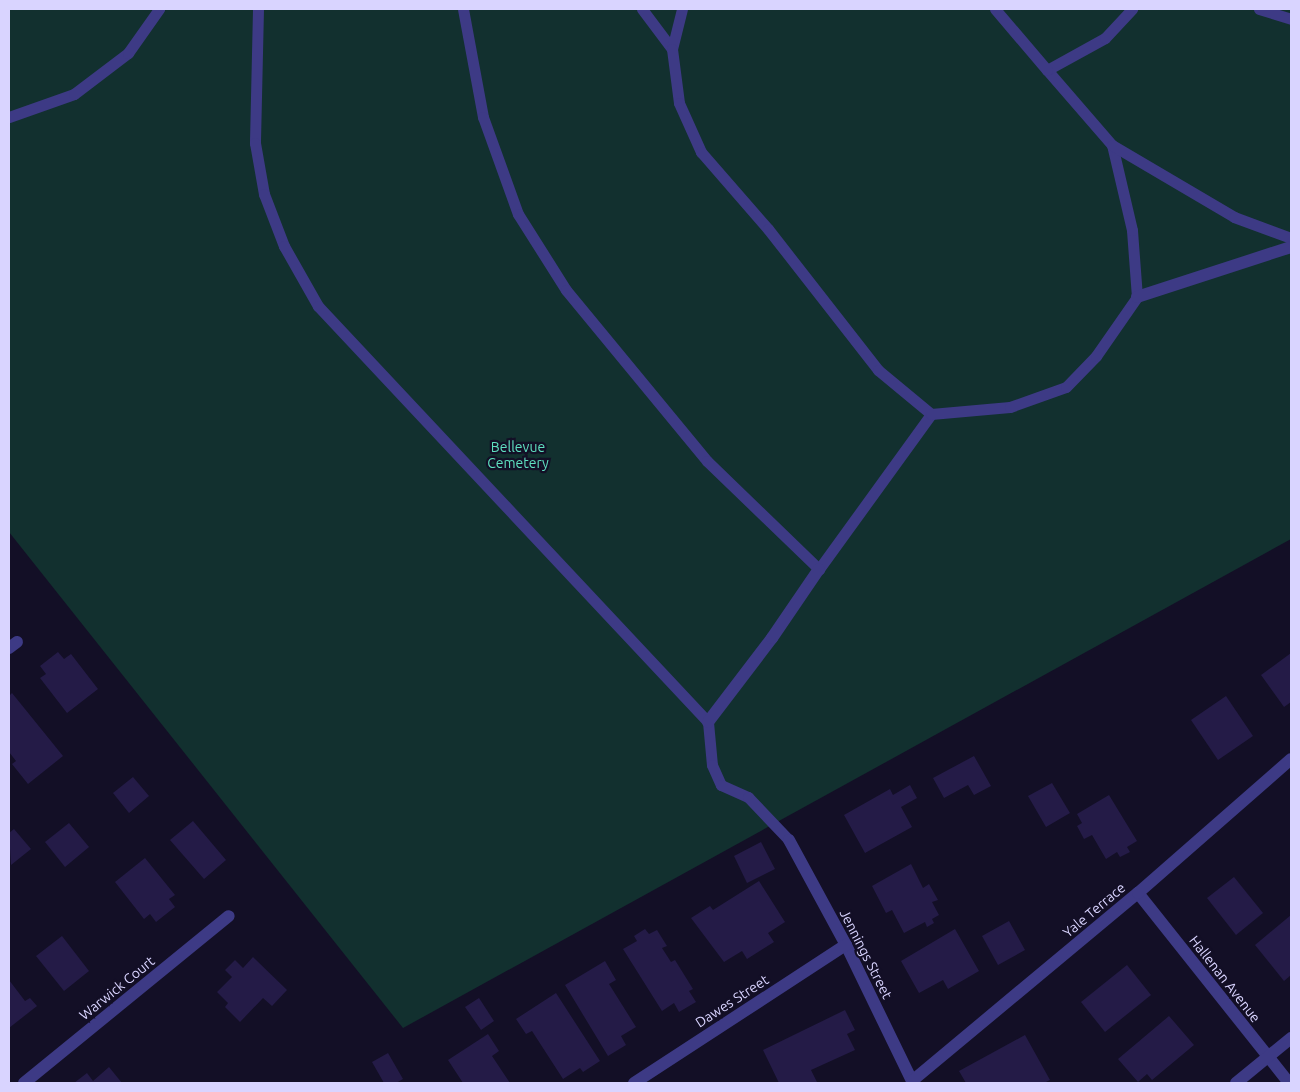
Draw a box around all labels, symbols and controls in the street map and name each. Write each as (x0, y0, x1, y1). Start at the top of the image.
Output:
park label: Bellevue Cemetery (487, 439, 549, 472)
street label: Yale Terrace (1059, 879, 1129, 941)
street label: Jennings Street (836, 906, 896, 1002)
street label: Hallenan Avenue (1186, 932, 1264, 1026)
street label: Warwick Court (76, 953, 158, 1023)
street label: Dawes Street (692, 971, 772, 1031)

